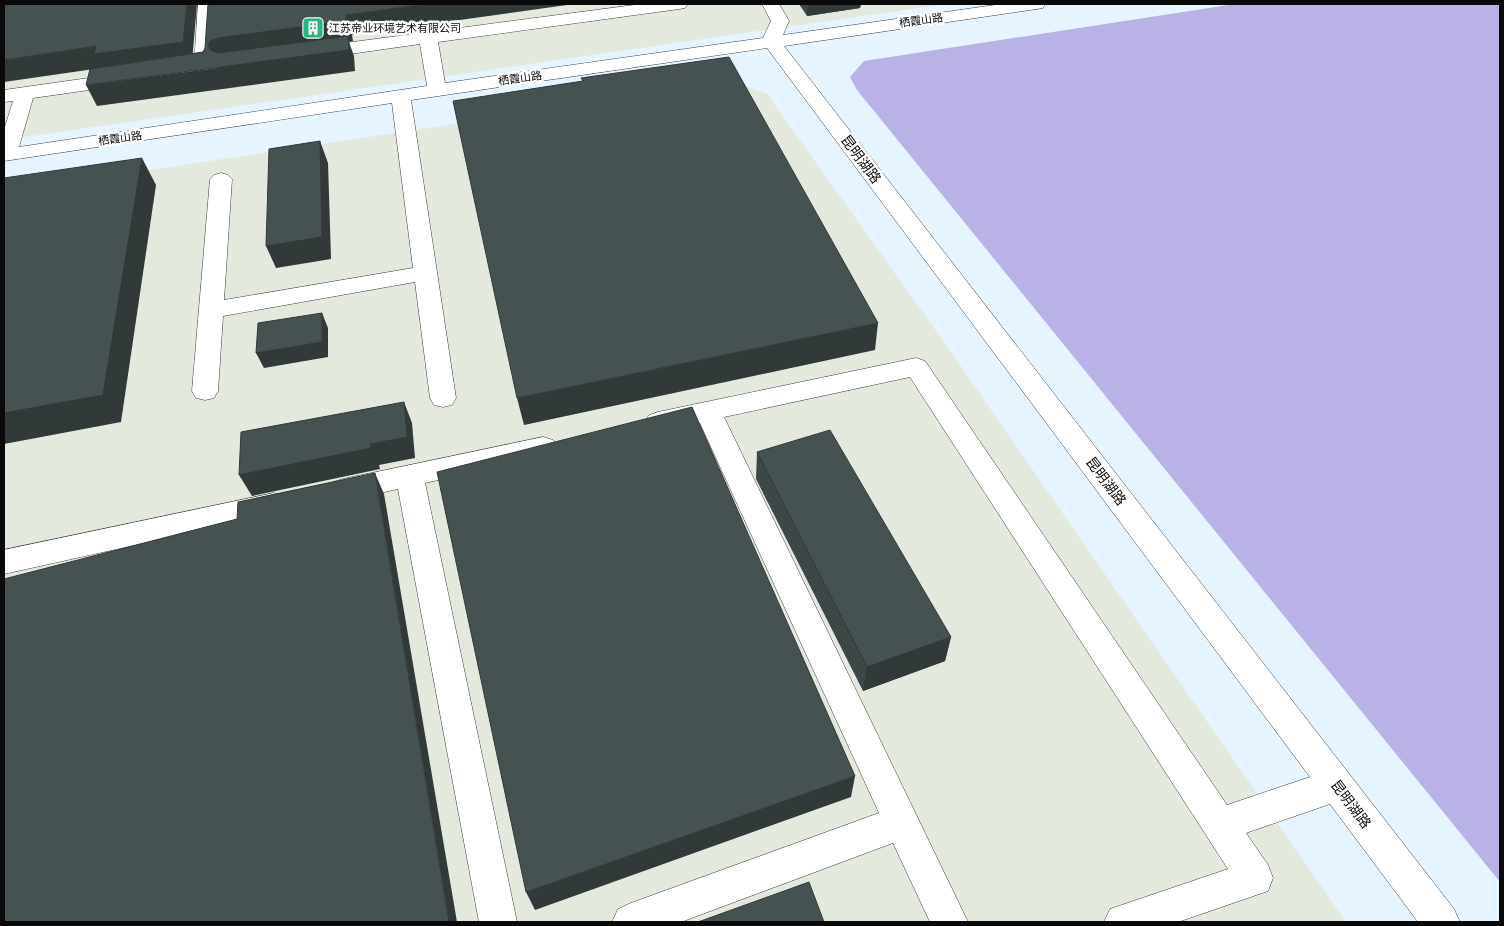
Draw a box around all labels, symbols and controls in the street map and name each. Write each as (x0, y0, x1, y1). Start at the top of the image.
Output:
street label: 栖霞山路 (898, 10, 944, 30)
building icon: 江苏帝业环境艺术有限公司 (301, 16, 325, 40)
place label: 江苏帝业环境艺术有限公司 (329, 21, 461, 35)
street label: 栖霞山路 (497, 68, 543, 88)
street label: 栖霞山路 (97, 128, 143, 148)
street label: 昆明湖路 (837, 131, 885, 187)
street label: 昆明湖路 (1082, 453, 1130, 509)
street label: 昆明湖路 (1327, 776, 1375, 832)

